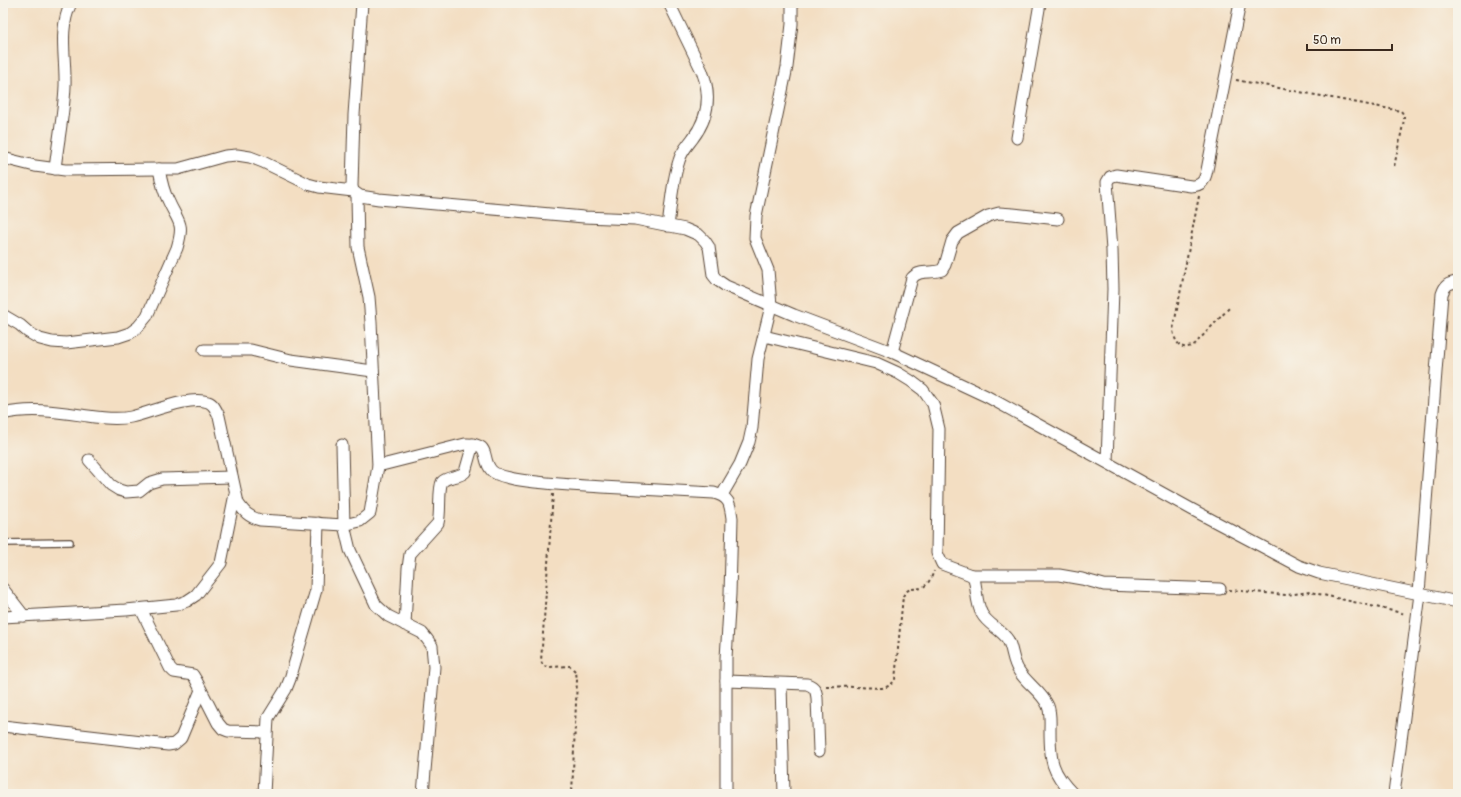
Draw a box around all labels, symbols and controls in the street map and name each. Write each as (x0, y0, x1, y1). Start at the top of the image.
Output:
scale bar (1307, 26, 1392, 52)
text: 50 m (1313, 33, 1341, 48)

